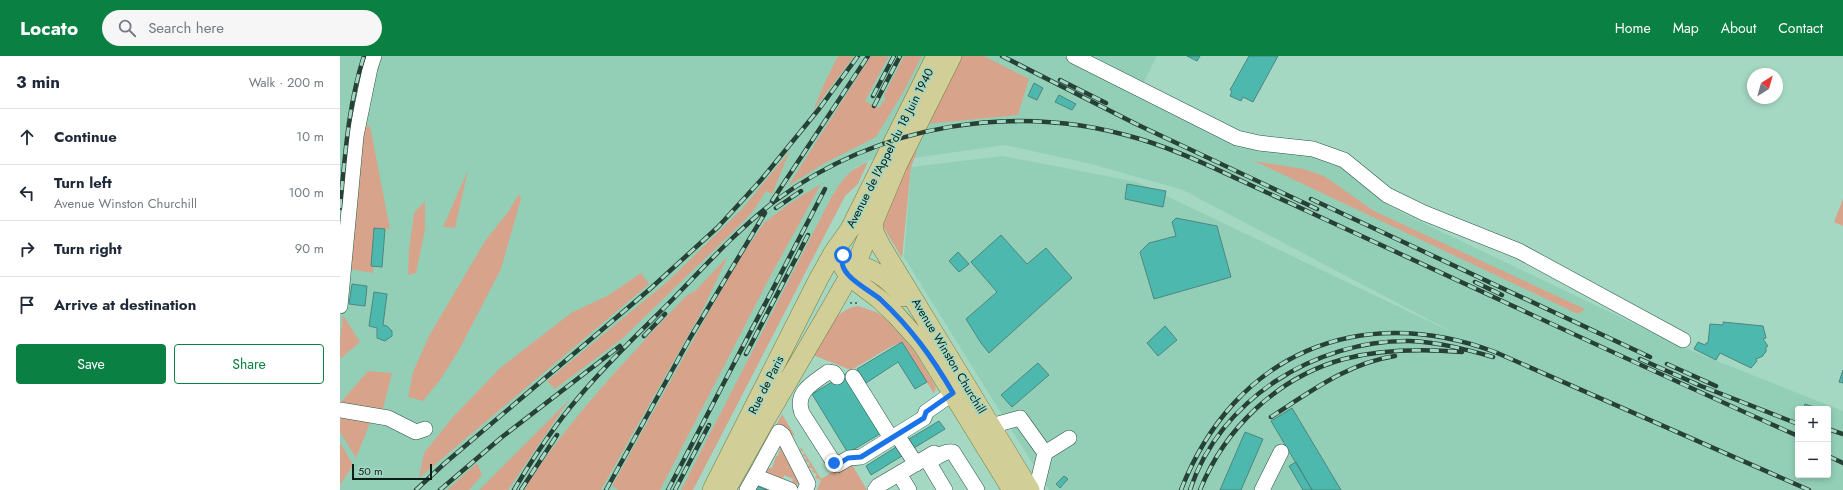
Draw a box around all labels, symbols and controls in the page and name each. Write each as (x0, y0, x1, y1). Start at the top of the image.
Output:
search box (102, 10, 382, 46)
text: Locato (20, 15, 78, 42)
icon: search (116, 17, 138, 39)
text: Search here (148, 17, 224, 39)
text: Home (1615, 18, 1651, 38)
text: Map (1673, 18, 1699, 38)
text: About (1721, 18, 1756, 38)
text: Contact (1778, 18, 1823, 38)
street label: Avenue de l'Appel du 18 Juin 1940 (842, 65, 938, 231)
north arrow (1747, 68, 1783, 104)
text: 3 min (16, 70, 60, 94)
text: Walk · 200 m (249, 73, 324, 92)
icon: ahead (16, 126, 38, 148)
text: Continue (54, 126, 117, 148)
text: 10 m (296, 127, 324, 146)
text: Turn left (54, 172, 112, 194)
icon: left (16, 182, 38, 204)
text: 100 m (289, 183, 324, 202)
text: Avenue Winston Churchill (54, 194, 197, 213)
icon: right (16, 238, 38, 260)
text: Turn right (54, 238, 122, 260)
text: 90 m (295, 239, 324, 258)
route start (834, 246, 852, 264)
icon: arrive (16, 294, 38, 316)
text: Arrive at destination (54, 294, 196, 316)
street label: Avenue Winston Churchill (907, 295, 991, 417)
button: Save (16, 344, 166, 384)
button: Share (174, 344, 324, 384)
street label: Rue de Paris (744, 352, 789, 417)
map controls (1795, 406, 1831, 478)
button: + (1795, 406, 1831, 442)
button: − (1795, 442, 1831, 478)
route end (825, 454, 843, 472)
scale bar (352, 462, 432, 481)
text: 50 m (358, 463, 383, 479)

